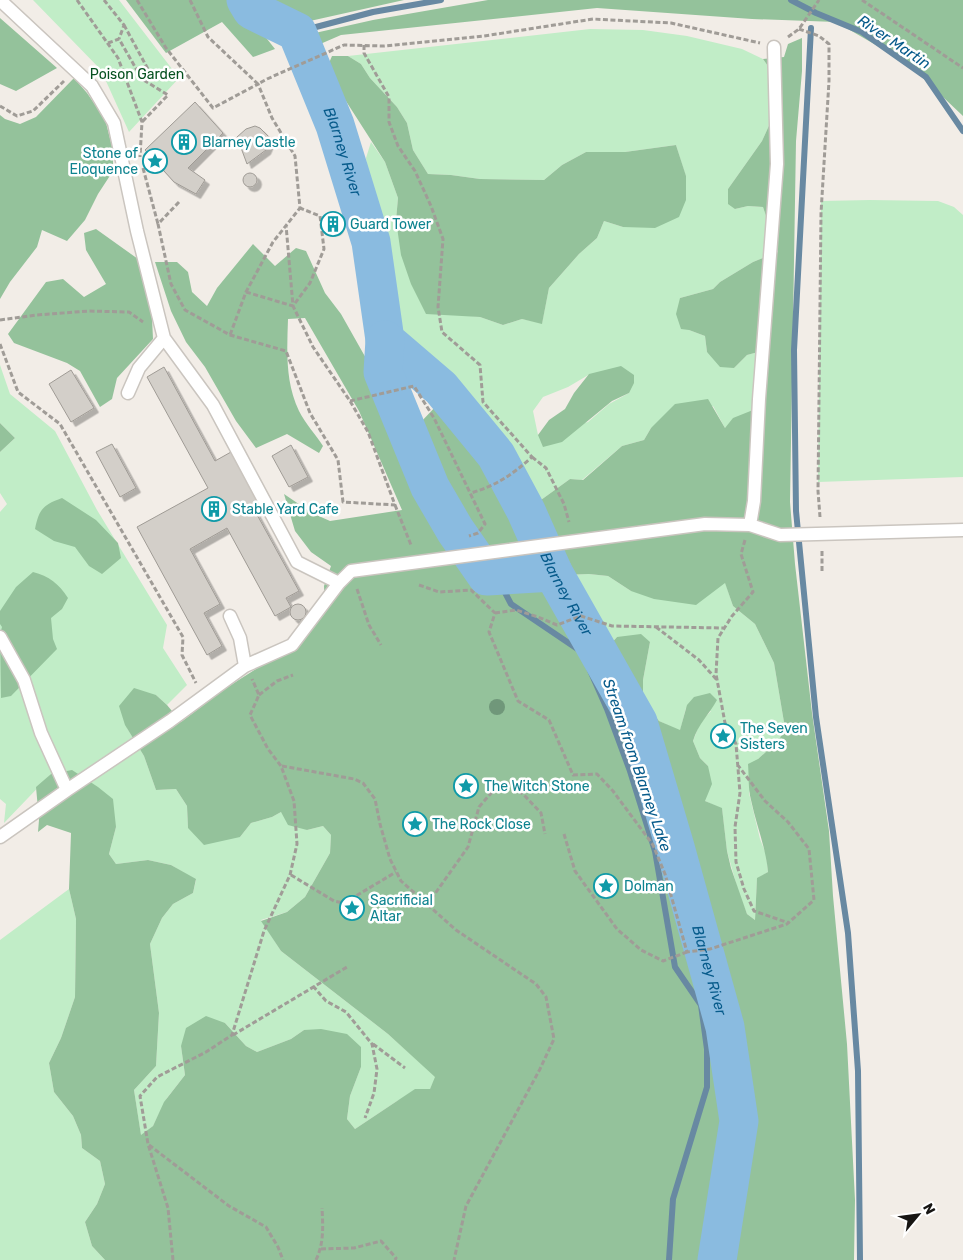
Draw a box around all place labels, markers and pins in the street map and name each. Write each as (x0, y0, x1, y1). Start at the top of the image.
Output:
building icon: Blarney Castle (171, 129, 197, 155)
place label: Blarney Castle (202, 134, 296, 151)
place label: Stone of Eloquence (69, 145, 139, 178)
place icon: Stone of Eloquence (142, 148, 168, 174)
building icon: Guard Tower (320, 211, 346, 237)
place label: Guard Tower (350, 216, 432, 233)
building icon: Stable Yard Cafe (201, 496, 227, 522)
place label: Stable Yard Cafe (232, 501, 339, 518)
place label: The Seven Sisters (740, 720, 808, 753)
place icon: The Seven Sisters (710, 723, 736, 749)
place icon: The Witch Stone (453, 773, 479, 799)
place label: The Witch Stone (484, 778, 590, 795)
place icon: The Rock Close (402, 811, 428, 837)
place label: The Rock Close (432, 816, 531, 833)
place icon: Dolman (593, 873, 619, 899)
place label: Dolman (624, 878, 674, 895)
place label: Sacrificial Altar (370, 892, 433, 925)
place icon: Sacrificial Altar (339, 895, 365, 921)

